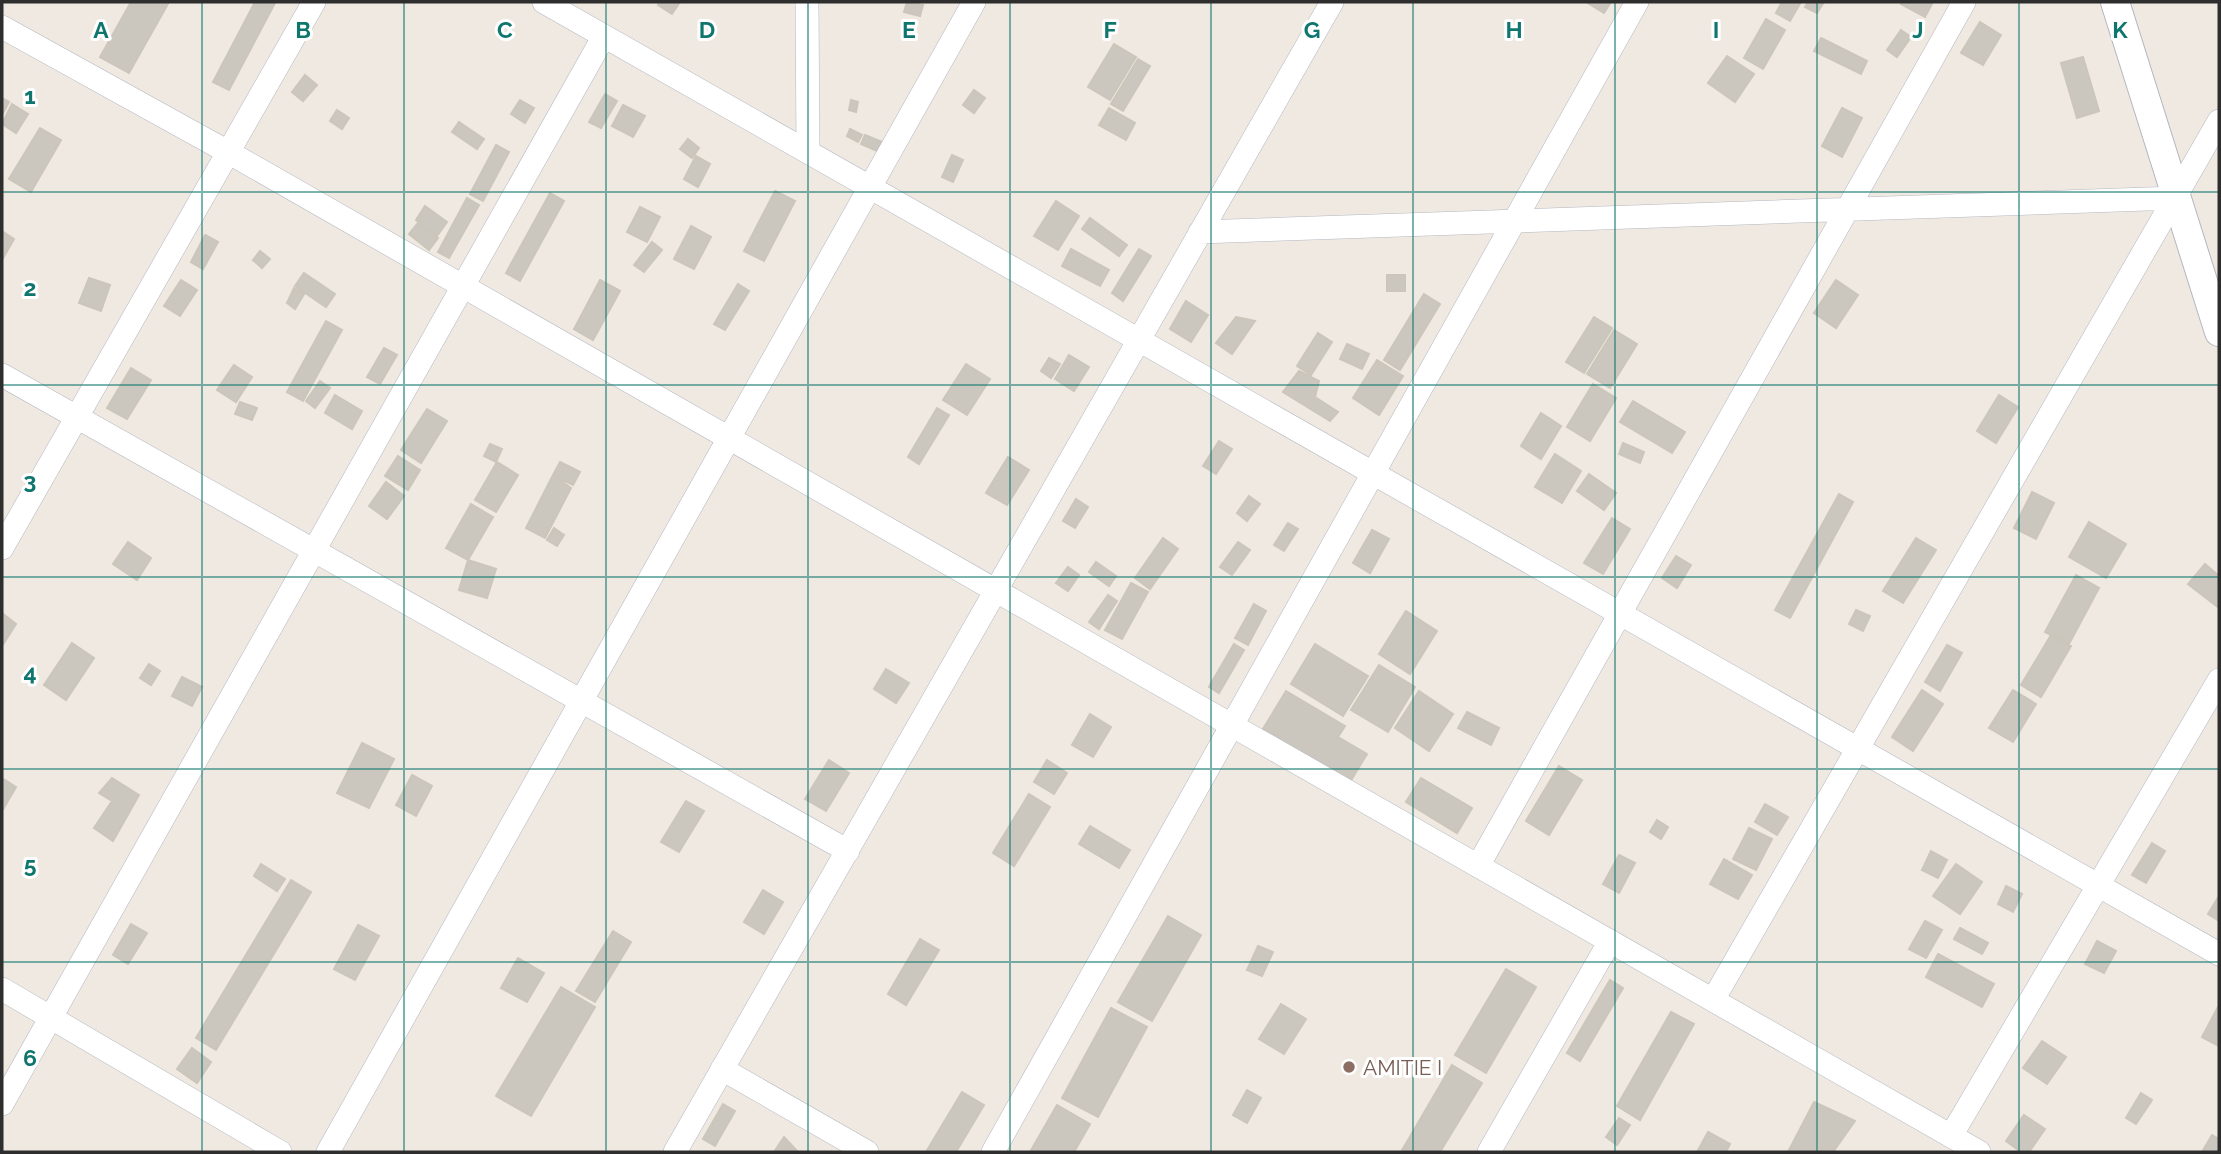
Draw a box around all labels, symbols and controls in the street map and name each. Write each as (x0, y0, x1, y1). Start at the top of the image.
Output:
text: A (93, 16, 109, 43)
text: B (295, 16, 311, 43)
text: C (497, 16, 513, 43)
text: D (699, 16, 715, 43)
text: E (902, 16, 916, 43)
text: F (1103, 16, 1117, 43)
text: G (1304, 16, 1320, 43)
text: H (1505, 16, 1523, 43)
text: I (1713, 16, 1719, 43)
text: J (1912, 16, 1924, 43)
text: K (2112, 16, 2128, 43)
text: 1 (24, 82, 36, 109)
text: 2 (24, 274, 36, 301)
text: 3 (24, 467, 36, 494)
text: 4 (23, 659, 37, 686)
text: 5 (24, 851, 37, 878)
text: 6 (23, 1044, 37, 1071)
place label: AMITIE I (1363, 1055, 1442, 1080)
marker: AMITIE I (1341, 1059, 1357, 1075)

